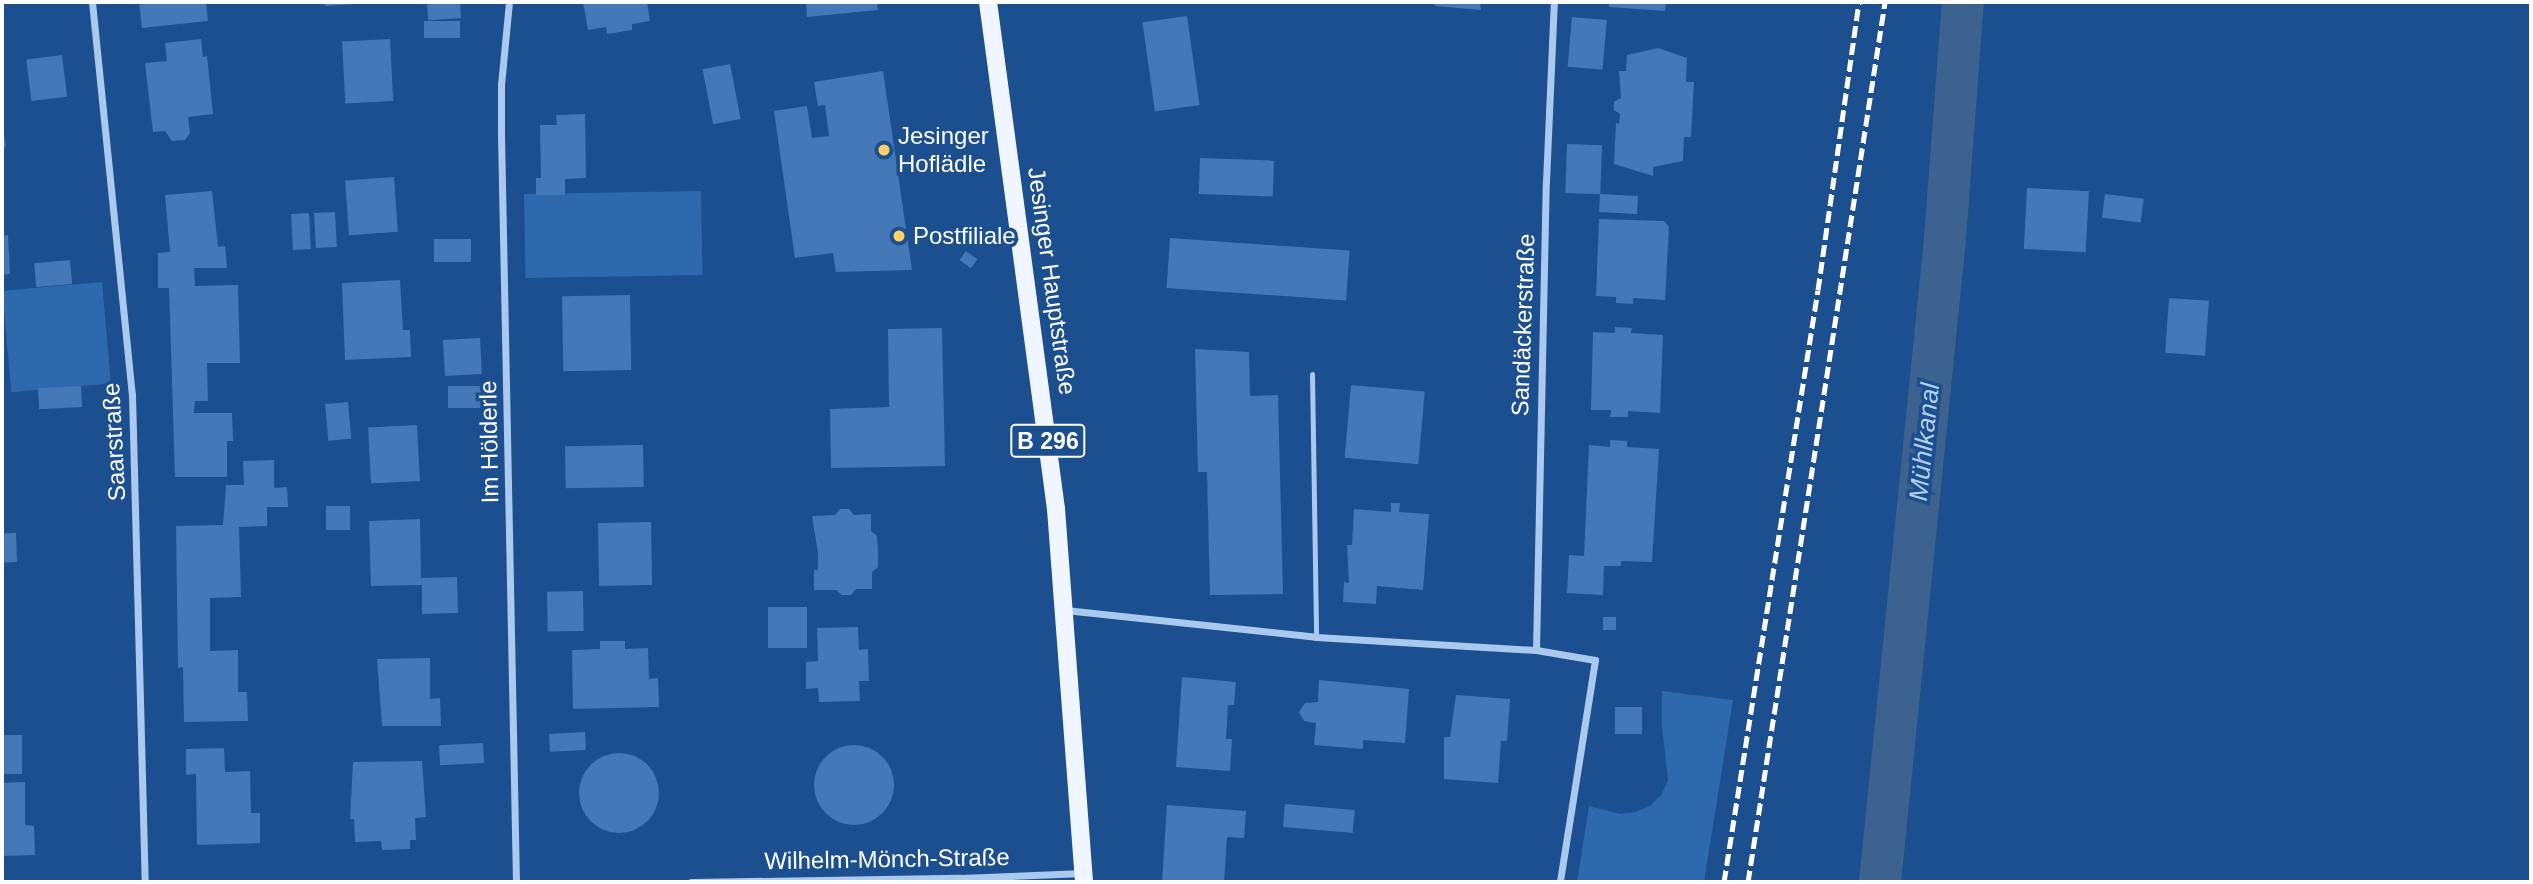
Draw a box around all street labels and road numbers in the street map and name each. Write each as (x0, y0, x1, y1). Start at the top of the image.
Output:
street label: Jesinger Hauptstraße (1022, 165, 1082, 397)
street label: Sandäckerstraße (1505, 233, 1541, 417)
street label: Im Hölderle (474, 380, 504, 504)
street label: Saarstraße (97, 382, 131, 502)
road number: B 296 (1010, 422, 1086, 461)
street label: Wilhelm-Mönch-Straße (764, 842, 1010, 876)

